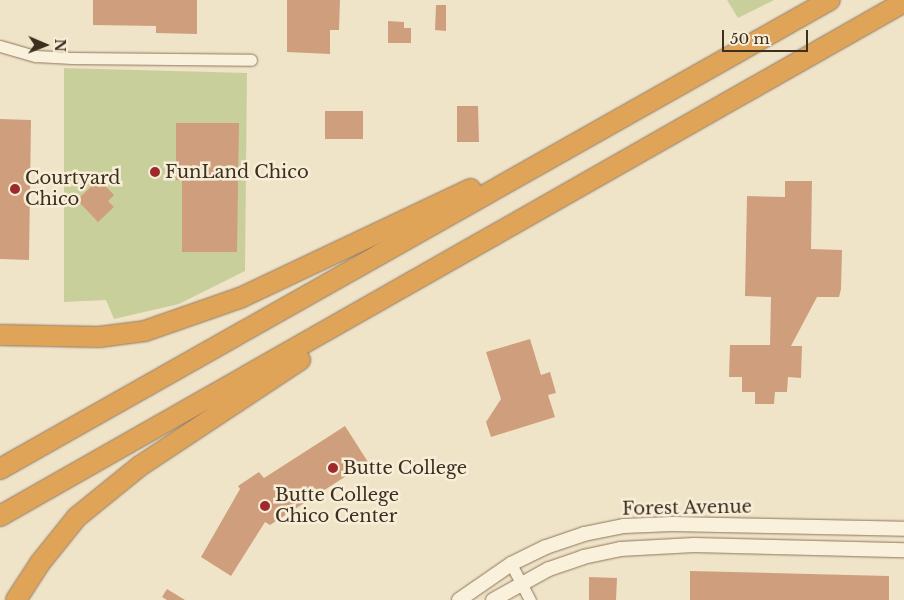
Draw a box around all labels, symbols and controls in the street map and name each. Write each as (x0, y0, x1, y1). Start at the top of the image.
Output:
north arrow (20, 20, 70, 70)
scale bar (724, 20, 810, 52)
text: 50 m (730, 29, 770, 48)
text: N (51, 39, 69, 52)
place label: FunLand Chico (165, 161, 309, 183)
marker: FunLand Chico (149, 166, 161, 178)
place label: Courtyard Chico (25, 168, 121, 210)
marker: Courtyard Chico (9, 183, 21, 195)
place label: Butte College (343, 457, 467, 479)
marker: Butte College (327, 462, 339, 474)
place label: Butte College Chico Center (275, 485, 399, 528)
street label: Forest Avenue (622, 496, 752, 520)
marker: Butte College Chico Center (259, 500, 271, 512)

